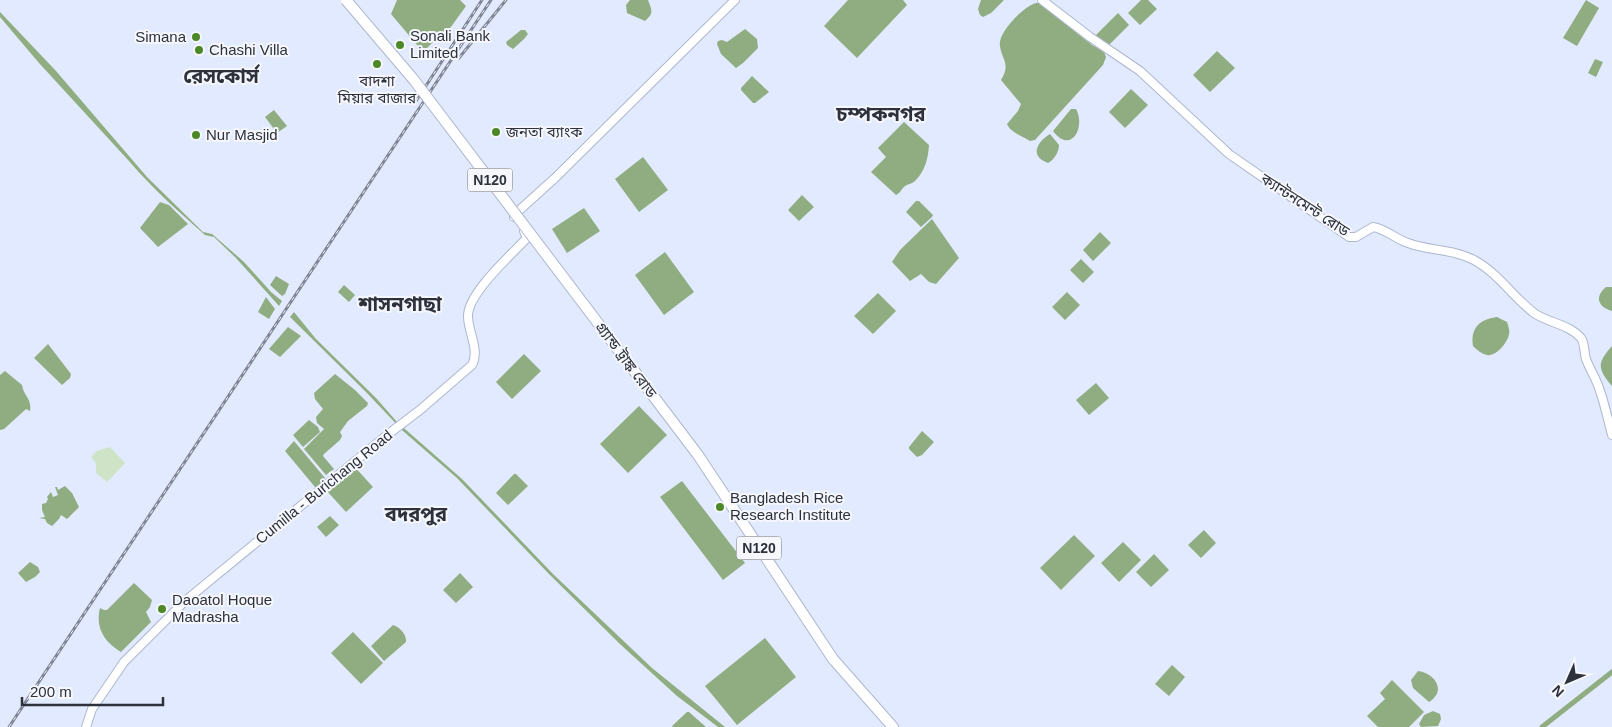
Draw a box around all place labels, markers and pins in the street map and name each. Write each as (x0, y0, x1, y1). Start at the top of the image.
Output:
place label: Sonali Bank Limited (410, 27, 491, 61)
place label: Simana (135, 28, 187, 45)
marker: Simana (190, 31, 202, 43)
marker: Sonali Bank Limited (394, 39, 406, 51)
place label: Chashi Villa (209, 41, 289, 58)
marker: Chashi Villa (193, 44, 205, 56)
marker: বাদশা মিয়ার বাজার (371, 58, 383, 70)
place label: বাদশা মিয়ার বাজার (337, 72, 417, 106)
place label: জনতা ব্যাংক (505, 123, 583, 140)
place label: Nur Masjid (206, 126, 278, 143)
marker: জনতা ব্যাংক (490, 126, 502, 138)
marker: Nur Masjid (190, 129, 202, 141)
place label: Bangladesh Rice Research Institute (730, 489, 851, 523)
marker: Bangladesh Rice Research Institute (714, 501, 726, 513)
place label: Daoatol Hoque Madrasha (172, 591, 272, 625)
marker: Daoatol Hoque Madrasha (156, 603, 168, 615)

